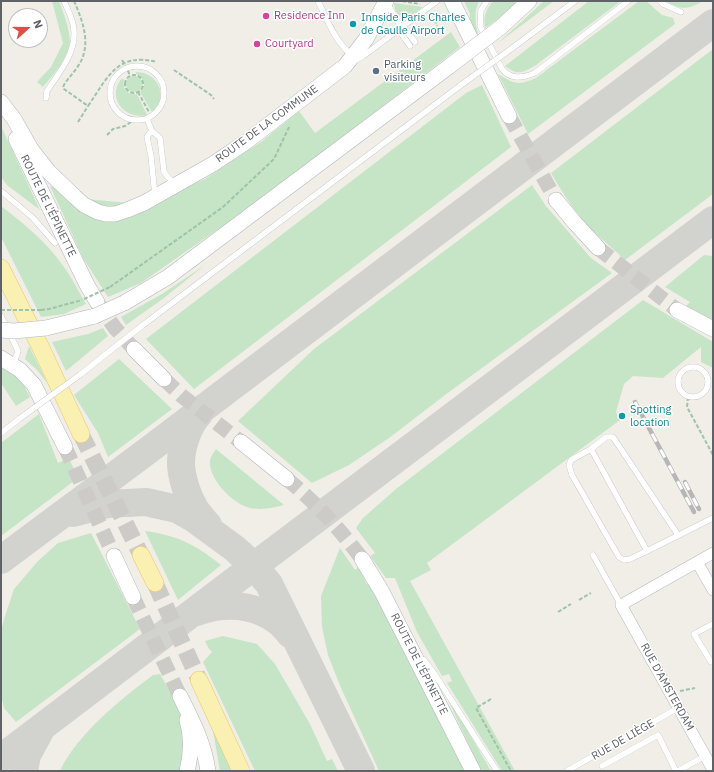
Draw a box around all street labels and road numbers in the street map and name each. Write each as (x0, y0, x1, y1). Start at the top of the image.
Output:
street label: ROUTE DE LA COMMUNE (213, 82, 321, 166)
street label: ROUTE DE L'ÉPINETTE (17, 153, 79, 259)
street label: ROUTE DE L'ÉPINETTE (388, 611, 450, 717)
street label: RUE D'AMSTERDAM (637, 641, 697, 733)
street label: RUE DE LIÈGE (589, 717, 657, 763)

